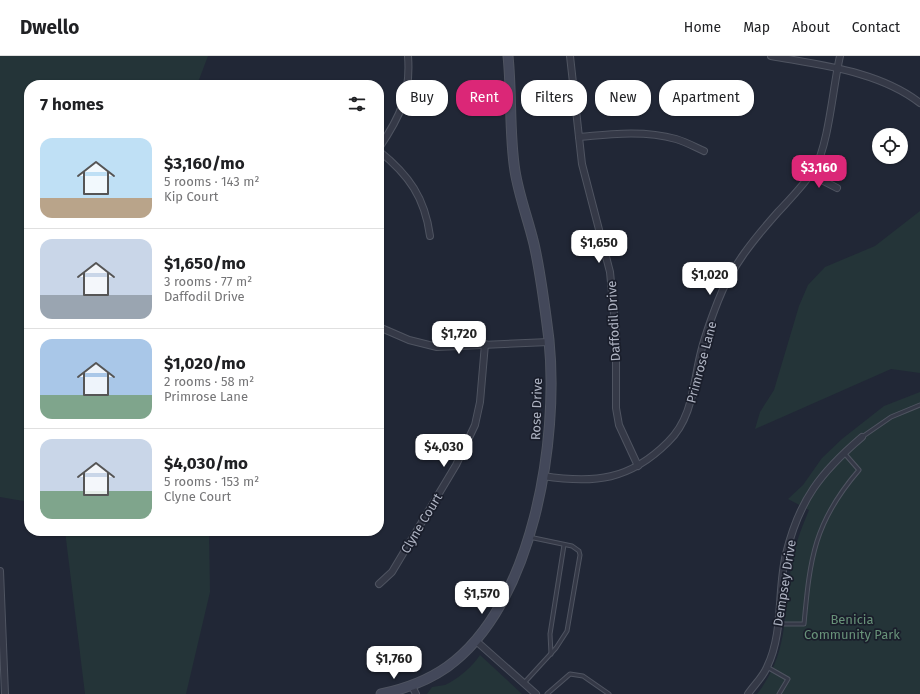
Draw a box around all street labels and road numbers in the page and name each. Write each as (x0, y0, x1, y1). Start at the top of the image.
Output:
street label: Daffodil Drive (604, 280, 623, 362)
street label: Primrose Lane (683, 320, 720, 405)
street label: Rose Drive (528, 378, 545, 440)
street label: Clyne Court (398, 490, 445, 556)
street label: Dempsey Drive (770, 539, 799, 628)

